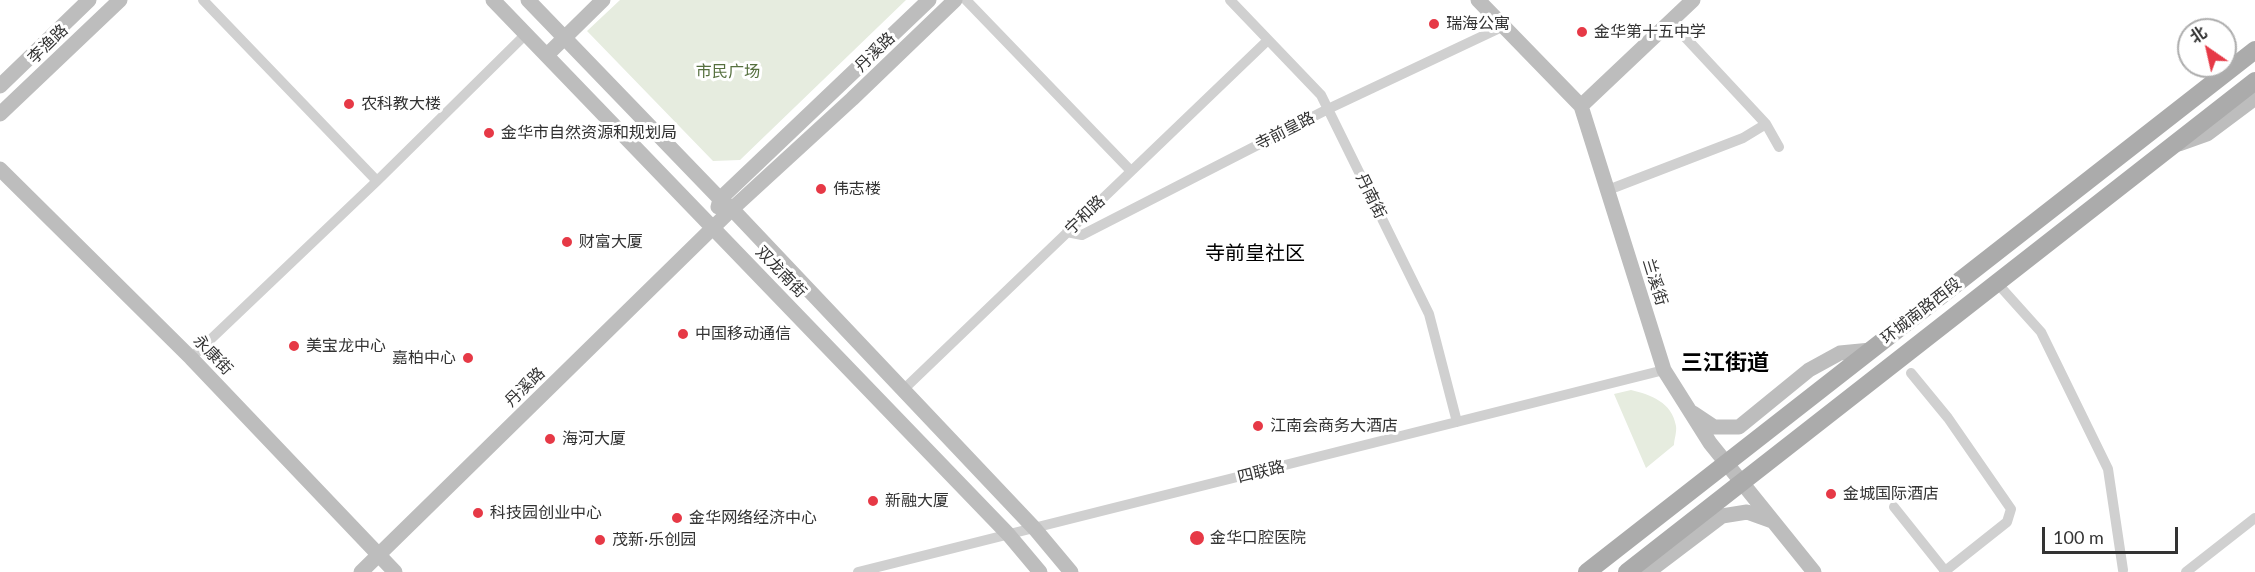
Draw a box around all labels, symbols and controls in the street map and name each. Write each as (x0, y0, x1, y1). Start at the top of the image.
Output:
place label: 瑞海公寓 (1446, 14, 1510, 34)
marker: 瑞海公寓 (1427, 17, 1441, 31)
north arrow (2177, 18, 2237, 78)
street label: 李渔路 (24, 20, 72, 68)
place label: 金华第十五中学 (1594, 22, 1706, 42)
text: 北 (2186, 22, 2210, 47)
marker: 金华第十五中学 (1575, 25, 1589, 39)
street label: 丹溪路 (851, 28, 899, 76)
park label: 市民广场 (696, 62, 760, 82)
place label: 农科教大楼 (361, 94, 441, 114)
marker: 农科教大楼 (342, 97, 356, 111)
street label: 寺前皇路 (1252, 108, 1318, 154)
place label: 金华市自然资源和规划局 (501, 123, 677, 143)
marker: 金华市自然资源和规划局 (482, 126, 496, 140)
street label: 丹南街 (1352, 170, 1390, 222)
place label: 伟志楼 (833, 179, 881, 199)
marker: 伟志楼 (814, 182, 828, 196)
street label: 宁和路 (1061, 191, 1109, 239)
place label: 财富大厦 (579, 232, 643, 252)
marker: 财富大厦 (560, 235, 574, 249)
street label: 双龙南街 (752, 242, 810, 302)
district label: 寺前皇社区 (1205, 242, 1305, 266)
street label: 兰溪街 (1639, 256, 1671, 308)
street label: 环城南路西段 (1877, 274, 1965, 348)
place label: 中国移动通信 (695, 324, 791, 344)
marker: 中国移动通信 (676, 327, 690, 341)
street label: 永康街 (189, 331, 237, 379)
place label: 美宝龙中心 (306, 336, 386, 356)
marker: 美宝龙中心 (287, 339, 301, 353)
place label: 嘉柏中心 (392, 348, 456, 368)
district label: 三江街道 (1681, 350, 1769, 376)
marker: 嘉柏中心 (461, 351, 475, 365)
street label: 丹溪路 (501, 363, 549, 411)
place label: 江南会商务大酒店 (1270, 416, 1398, 436)
marker: 江南会商务大酒店 (1251, 419, 1265, 433)
place label: 海河大厦 (562, 429, 626, 449)
marker: 海河大厦 (543, 432, 557, 446)
street label: 四联路 (1235, 457, 1287, 487)
place label: 金城国际酒店 (1843, 484, 1939, 504)
marker: 金城国际酒店 (1824, 487, 1838, 501)
place label: 新融大厦 (885, 491, 949, 511)
marker: 新融大厦 (866, 494, 880, 508)
place label: 科技园创业中心 (490, 503, 602, 523)
marker: 科技园创业中心 (471, 506, 485, 520)
place label: 金华网络经济中心 (689, 508, 817, 528)
marker: 金华网络经济中心 (670, 511, 684, 525)
scale bar (2045, 515, 2182, 553)
text: 100 m (2053, 526, 2104, 548)
place label: 金华口腔医院 (1210, 528, 1306, 548)
marker: 金华口腔医院 (1188, 529, 1206, 547)
place label: 茂新·乐创园 (612, 530, 696, 550)
marker: 茂新·乐创园 (593, 533, 607, 547)

